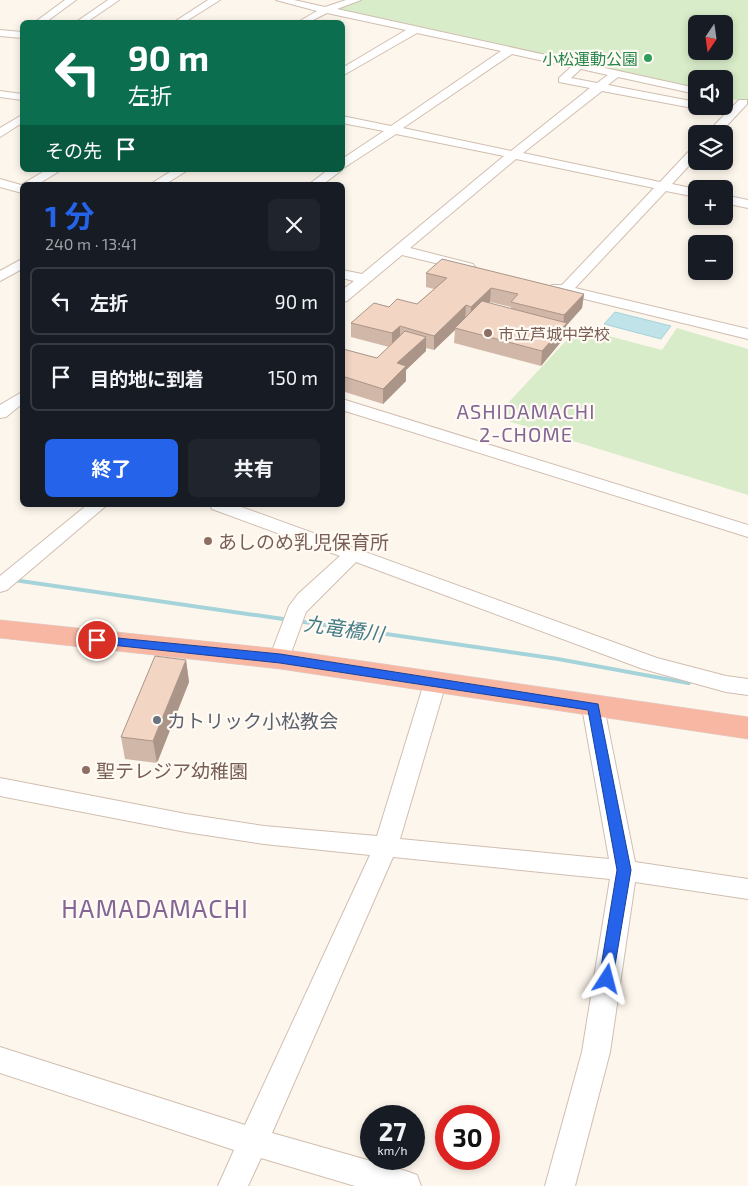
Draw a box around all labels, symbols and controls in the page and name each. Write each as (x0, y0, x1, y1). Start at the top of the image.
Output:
north arrow (688, 15, 732, 60)
map controls (688, 15, 733, 280)
text: 90 m (128, 36, 209, 78)
icon: left (45, 40, 110, 105)
place label: 小松運動公園 (542, 49, 638, 68)
marker: 小松運動公園 (642, 52, 654, 64)
button: sound (688, 70, 733, 115)
text: 左折 (128, 82, 172, 108)
button: layers (688, 125, 733, 170)
icon: arrive (112, 135, 140, 163)
text: その先 (45, 139, 102, 162)
button: + (688, 180, 733, 225)
text: 1 分 (45, 197, 94, 233)
button: close (268, 199, 320, 251)
text: 240 m · 13:41 (45, 234, 137, 253)
button: − (688, 235, 733, 280)
icon: left (47, 287, 75, 315)
text: 90 m (275, 290, 318, 313)
text: 左折 (90, 291, 128, 314)
place label: 市立芦城中学校 (498, 324, 610, 343)
marker: 市立芦城中学校 (482, 327, 494, 339)
icon: arrive (47, 363, 75, 391)
text: 150 m (268, 366, 318, 389)
text: 目的地に到着 (90, 367, 204, 390)
district label: ASHIDAMACHI 2-CHOME (457, 399, 595, 446)
button: 終了 (45, 439, 178, 497)
button: 共有 (188, 439, 320, 497)
place label: あしのめ乳児保育所 (218, 530, 389, 553)
marker: あしのめ乳児保育所 (202, 535, 214, 547)
water label: 九竜橋川 (303, 611, 387, 646)
pin (76, 619, 118, 661)
icon: arrive (83, 626, 111, 654)
place label: カトリック小松教会 (167, 709, 338, 732)
marker: カトリック小松教会 (151, 714, 163, 726)
place label: 聖テレジア幼稚園 (96, 759, 248, 782)
marker: 聖テレジア幼稚園 (80, 764, 92, 776)
district label: HAMADAMACHI (61, 893, 249, 923)
position arrow (580, 952, 632, 1004)
speed limit sign: 30 (435, 1105, 500, 1170)
text: 27 (379, 1116, 406, 1146)
text: km/h (378, 1143, 407, 1157)

